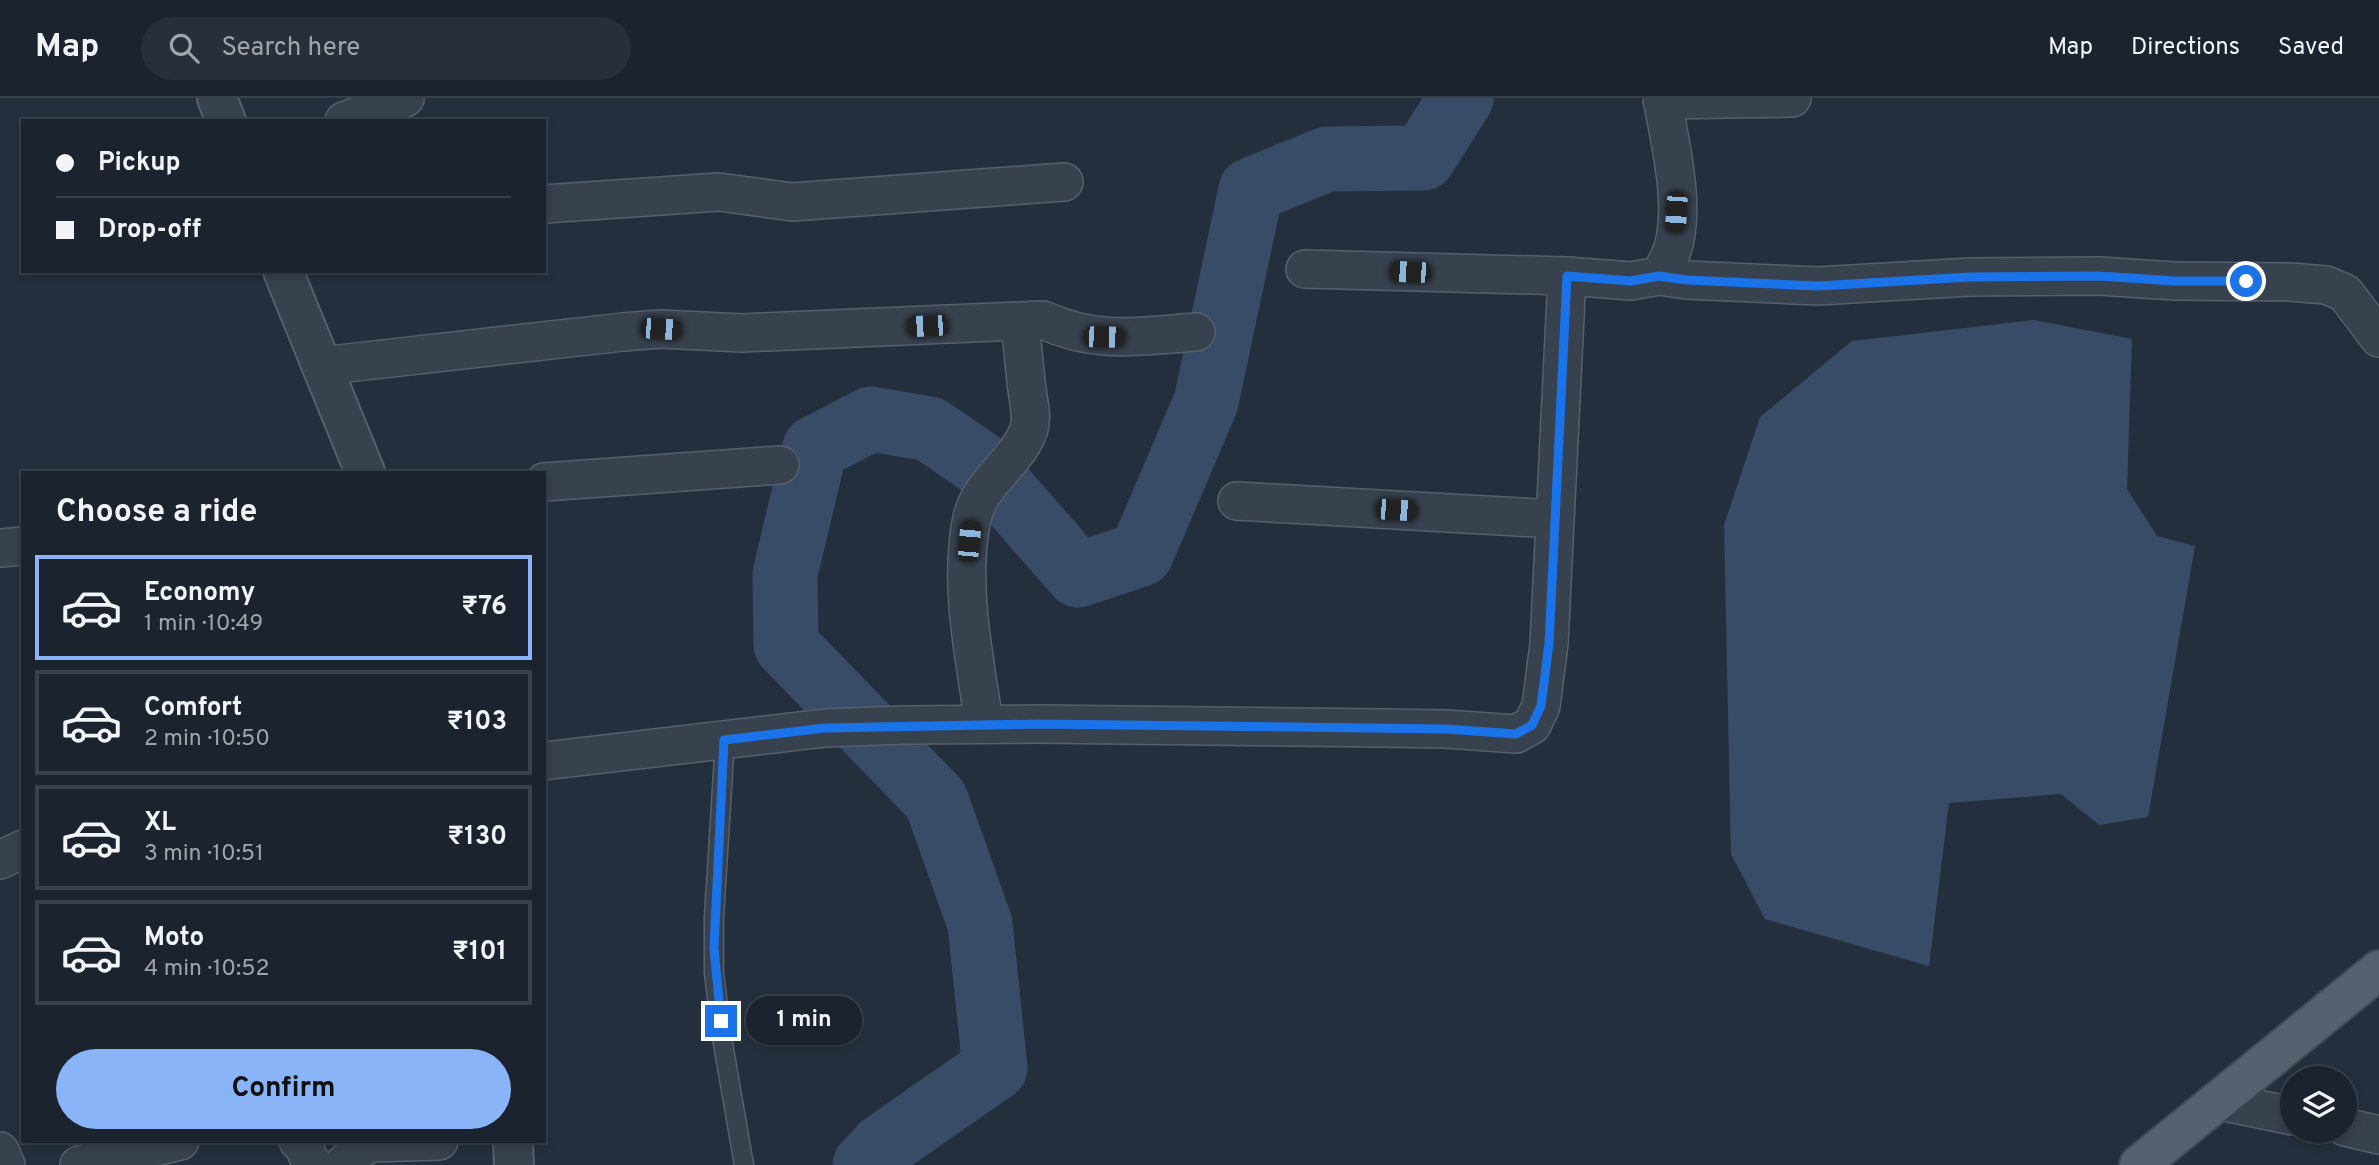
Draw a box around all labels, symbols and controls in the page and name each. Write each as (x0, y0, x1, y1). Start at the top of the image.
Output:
search box (141, 17, 631, 80)
text: Map (35, 27, 99, 69)
icon: search (165, 29, 203, 67)
text: Search here (221, 32, 360, 65)
text: Map (2048, 33, 2093, 63)
text: Directions (2131, 33, 2240, 63)
text: Saved (2278, 33, 2344, 63)
text: Pickup (98, 147, 181, 180)
car (1665, 190, 1688, 234)
text: Drop-off (98, 214, 201, 247)
car (1389, 261, 1432, 283)
route start (2230, 265, 2262, 297)
car (906, 315, 949, 337)
car (640, 317, 683, 341)
car (1083, 326, 1126, 348)
text: Choose a ride (56, 493, 257, 533)
car (1375, 498, 1418, 522)
car (957, 519, 982, 563)
icon: car (60, 576, 123, 639)
text: Economy (144, 577, 255, 610)
text: ₹76 (461, 591, 507, 624)
text: 1 min · 10:49 (144, 610, 263, 639)
icon: car (60, 691, 123, 754)
text: Comfort (144, 692, 242, 725)
text: ₹103 (447, 706, 507, 739)
text: 2 min · 10:50 (144, 725, 270, 754)
icon: car (60, 806, 123, 869)
text: XL (144, 807, 176, 840)
text: ₹130 (447, 821, 507, 854)
text: 3 min · 10:51 (144, 840, 264, 869)
icon: car (60, 921, 123, 984)
text: Moto (144, 922, 204, 955)
text: ₹101 (452, 936, 507, 969)
text: 4 min · 10:52 (144, 955, 270, 984)
callout: 1 min (746, 996, 861, 1046)
route end (705, 1005, 737, 1037)
text: 1 min (776, 1006, 832, 1035)
button: Confirm (56, 1049, 511, 1129)
map controls (2280, 1066, 2357, 1143)
button: layers (2280, 1066, 2357, 1143)

